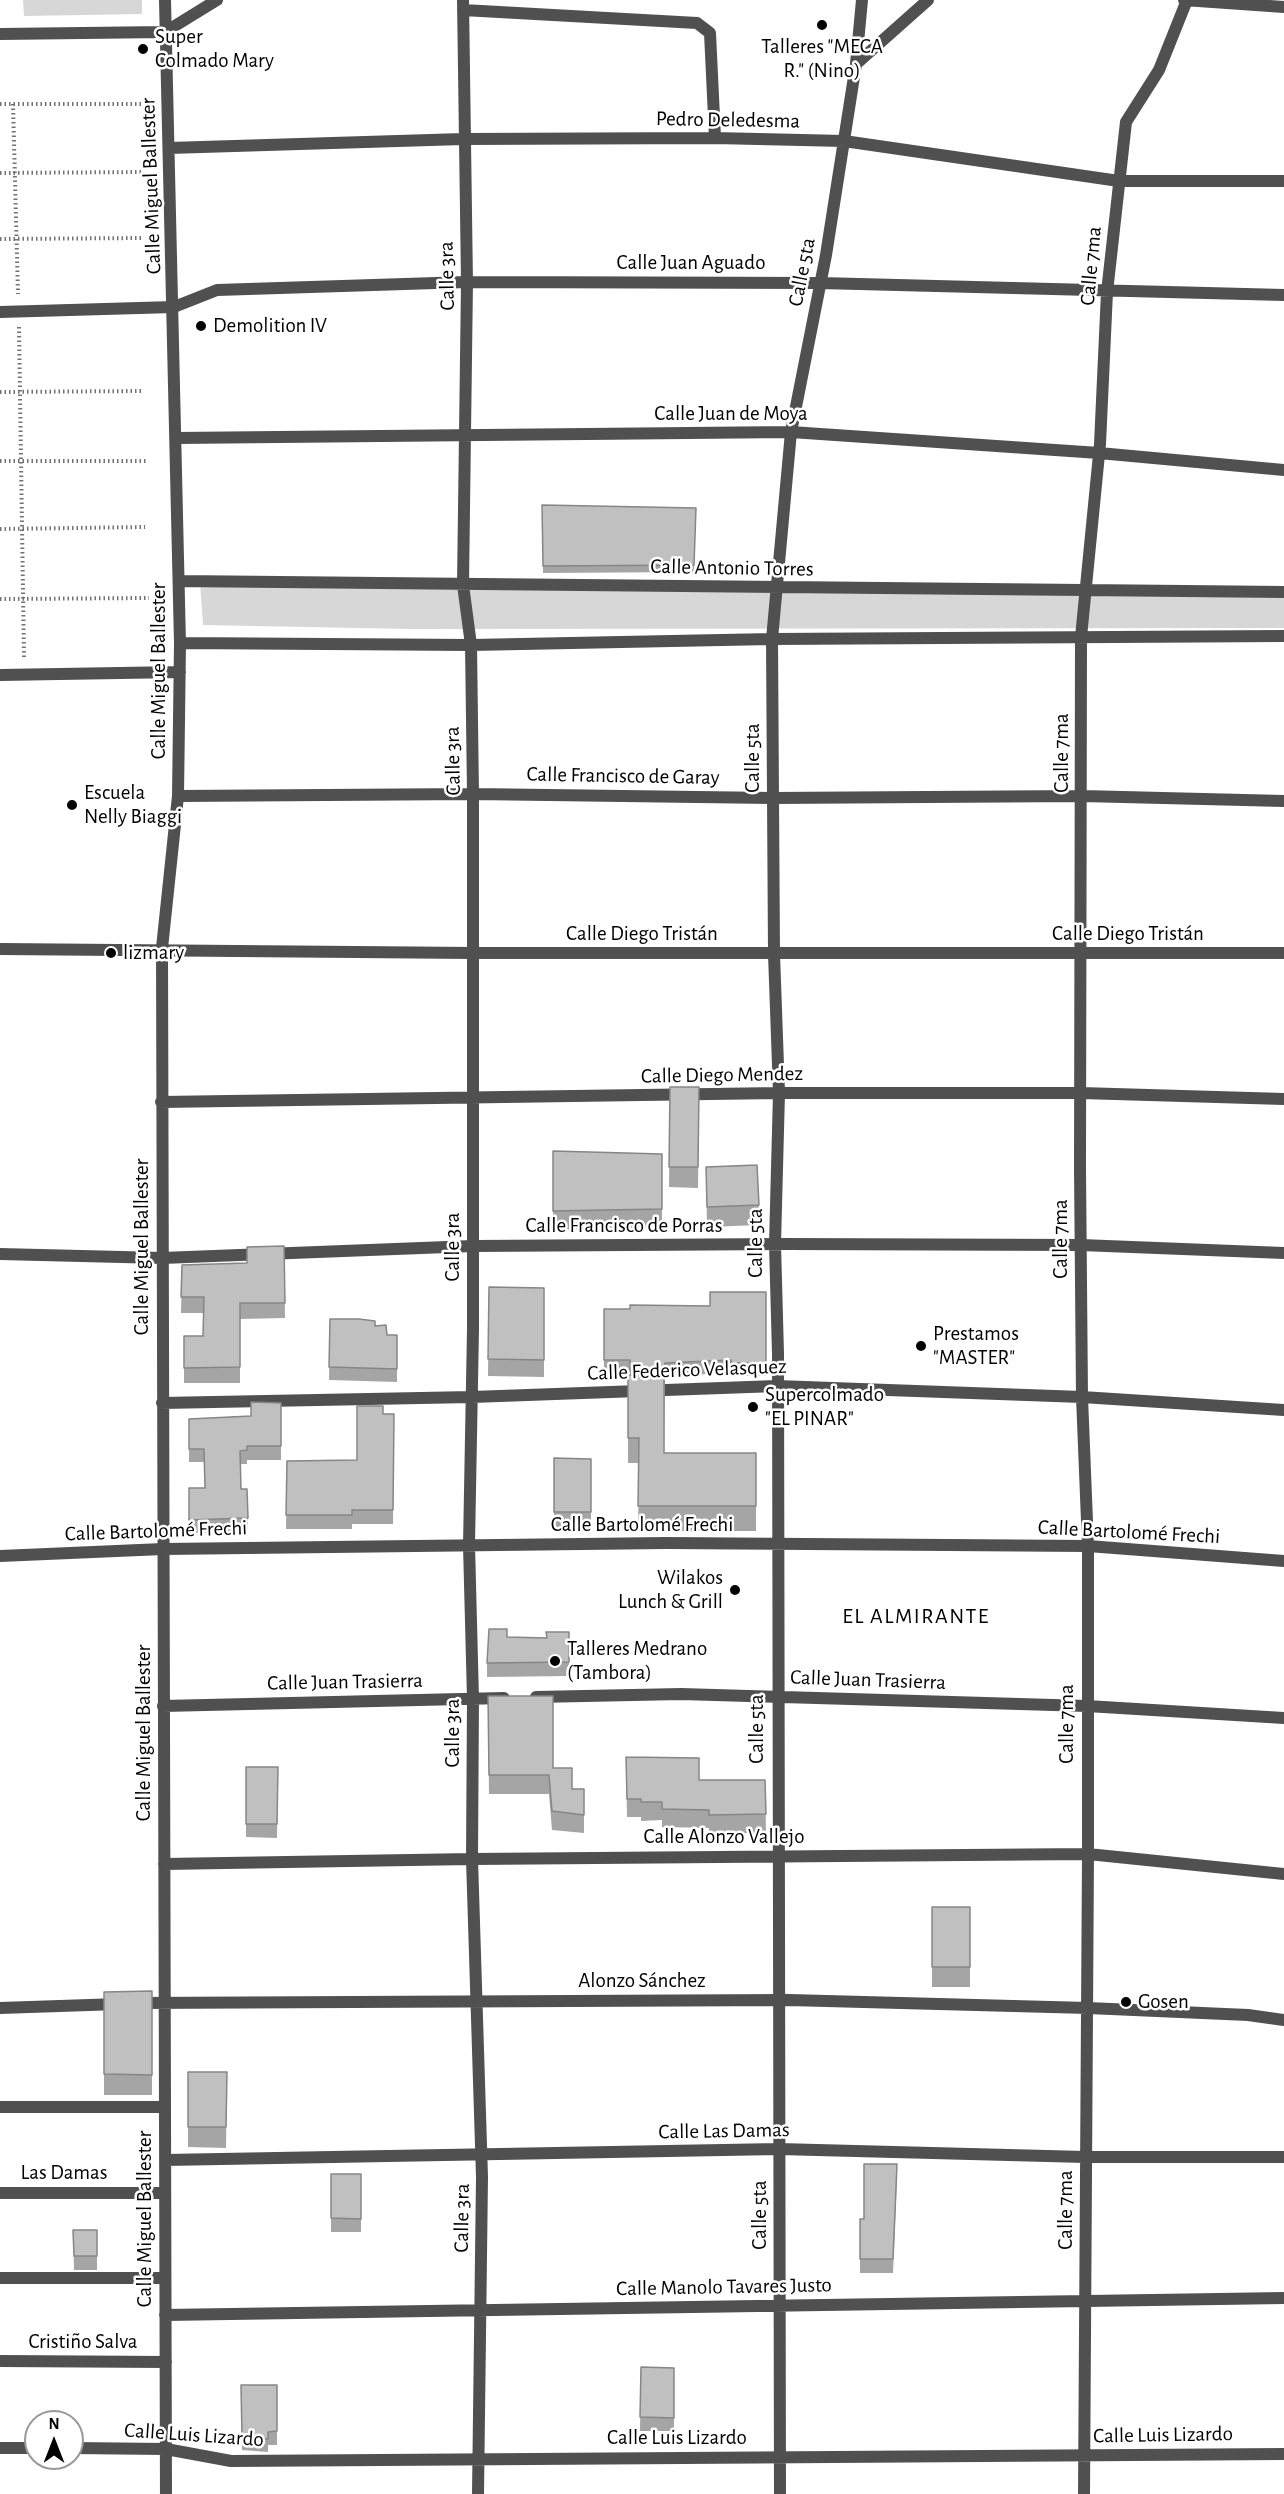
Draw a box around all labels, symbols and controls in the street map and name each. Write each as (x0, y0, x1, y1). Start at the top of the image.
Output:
marker: Talleres "MECA R." (Nino) (815, 18, 829, 32)
place label: Super Colmado Mary (155, 24, 274, 74)
place label: Talleres "MECA R." (Nino) (761, 34, 883, 84)
marker: Super Colmado Mary (136, 42, 150, 56)
street label: Calle Miguel Ballester (135, 97, 167, 275)
street label: Pedro Deledesma (656, 106, 800, 134)
street label: Calle 7ma (1075, 225, 1107, 307)
street label: Calle 5ta (783, 236, 821, 308)
street label: Calle 3ra (434, 241, 460, 311)
street label: Calle Juan Aguado (617, 250, 765, 276)
place label: Demolition IV (213, 313, 327, 339)
marker: Demolition IV (194, 319, 208, 333)
street label: Calle Juan de Moya (654, 401, 808, 427)
street label: Calle Antonio Torres (650, 554, 814, 582)
street label: Calle Miguel Ballester (146, 583, 172, 759)
street label: Calle 7ma (1049, 713, 1075, 793)
street label: Calle 5ta (740, 723, 766, 793)
street label: Calle 3ra (440, 726, 466, 796)
street label: Calle Francisco de Garay (526, 762, 720, 790)
place label: Escuela Nelly Biaggi (84, 780, 182, 830)
marker: Escuela Nelly Biaggi (65, 798, 79, 812)
street label: Calle Diego Tristán (566, 921, 718, 947)
street label: Calle Diego Tristán (1052, 921, 1204, 947)
place label: lizmary (123, 940, 184, 966)
marker: lizmary (104, 946, 118, 960)
street label: Calle Diego Mendez (641, 1061, 803, 1089)
street label: Calle Miguel Ballester (129, 1159, 155, 1335)
street label: Calle 7ma (1048, 1199, 1074, 1279)
street label: Calle 5ta (743, 1208, 769, 1278)
street label: Calle 3ra (440, 1212, 466, 1282)
street label: Calle Francisco de Porras (525, 1213, 723, 1239)
place label: Prestamos "MASTER" (933, 1321, 1019, 1371)
marker: Prestamos "MASTER" (914, 1339, 928, 1353)
street label: Calle Federico Velasquez (587, 1354, 787, 1386)
place label: Supercolmado "EL PINAR" (765, 1382, 884, 1432)
marker: Supercolmado "EL PINAR" (746, 1400, 760, 1414)
street label: Calle Bartolomé Frechi (551, 1512, 733, 1538)
street label: Calle Bartolomé Frechi (64, 1515, 248, 1547)
street label: Calle Bartolomé Frechi (1037, 1515, 1221, 1549)
place label: Wilakos Lunch & Grill (618, 1565, 723, 1615)
marker: Wilakos Lunch & Grill (728, 1583, 742, 1597)
district label: EL ALMIRANTE (842, 1603, 990, 1629)
place label: Talleres Medrano (Tambora) (567, 1636, 707, 1686)
street label: Calle Miguel Ballester (131, 1645, 157, 1821)
marker: Talleres Medrano (Tambora) (548, 1654, 562, 1668)
street label: Calle Juan Trasierra (790, 1665, 946, 1695)
street label: Calle Juan Trasierra (267, 1668, 423, 1696)
street label: Calle 7ma (1054, 1684, 1080, 1764)
street label: Calle 5ta (744, 1694, 770, 1764)
street label: Calle 3ra (440, 1698, 466, 1768)
street label: Calle Alonzo Vallejo (644, 1824, 804, 1850)
street label: Alonzo Sánchez (578, 1968, 706, 1994)
place label: Gosen (1138, 1989, 1189, 2015)
marker: Gosen (1119, 1995, 1133, 2009)
street label: Calle Las Damas (658, 2117, 790, 2145)
street label: Calle Miguel Ballester (132, 2131, 158, 2307)
street label: Las Damas (20, 2160, 108, 2186)
street label: Calle 7ma (1053, 2170, 1079, 2250)
street label: Calle 5ta (747, 2180, 773, 2250)
street label: Calle 3ra (449, 2183, 475, 2253)
street label: Calle Manolo Tavares Justo (616, 2273, 832, 2301)
street label: Cristiño Salva (28, 2329, 138, 2355)
north arrow (24, 2410, 84, 2470)
text: N (48, 2416, 60, 2432)
street label: Calle Luis Lizardo (123, 2418, 265, 2452)
street label: Calle Luis Lizardo (1093, 2421, 1233, 2449)
street label: Calle Luis Lizardo (607, 2425, 747, 2451)

